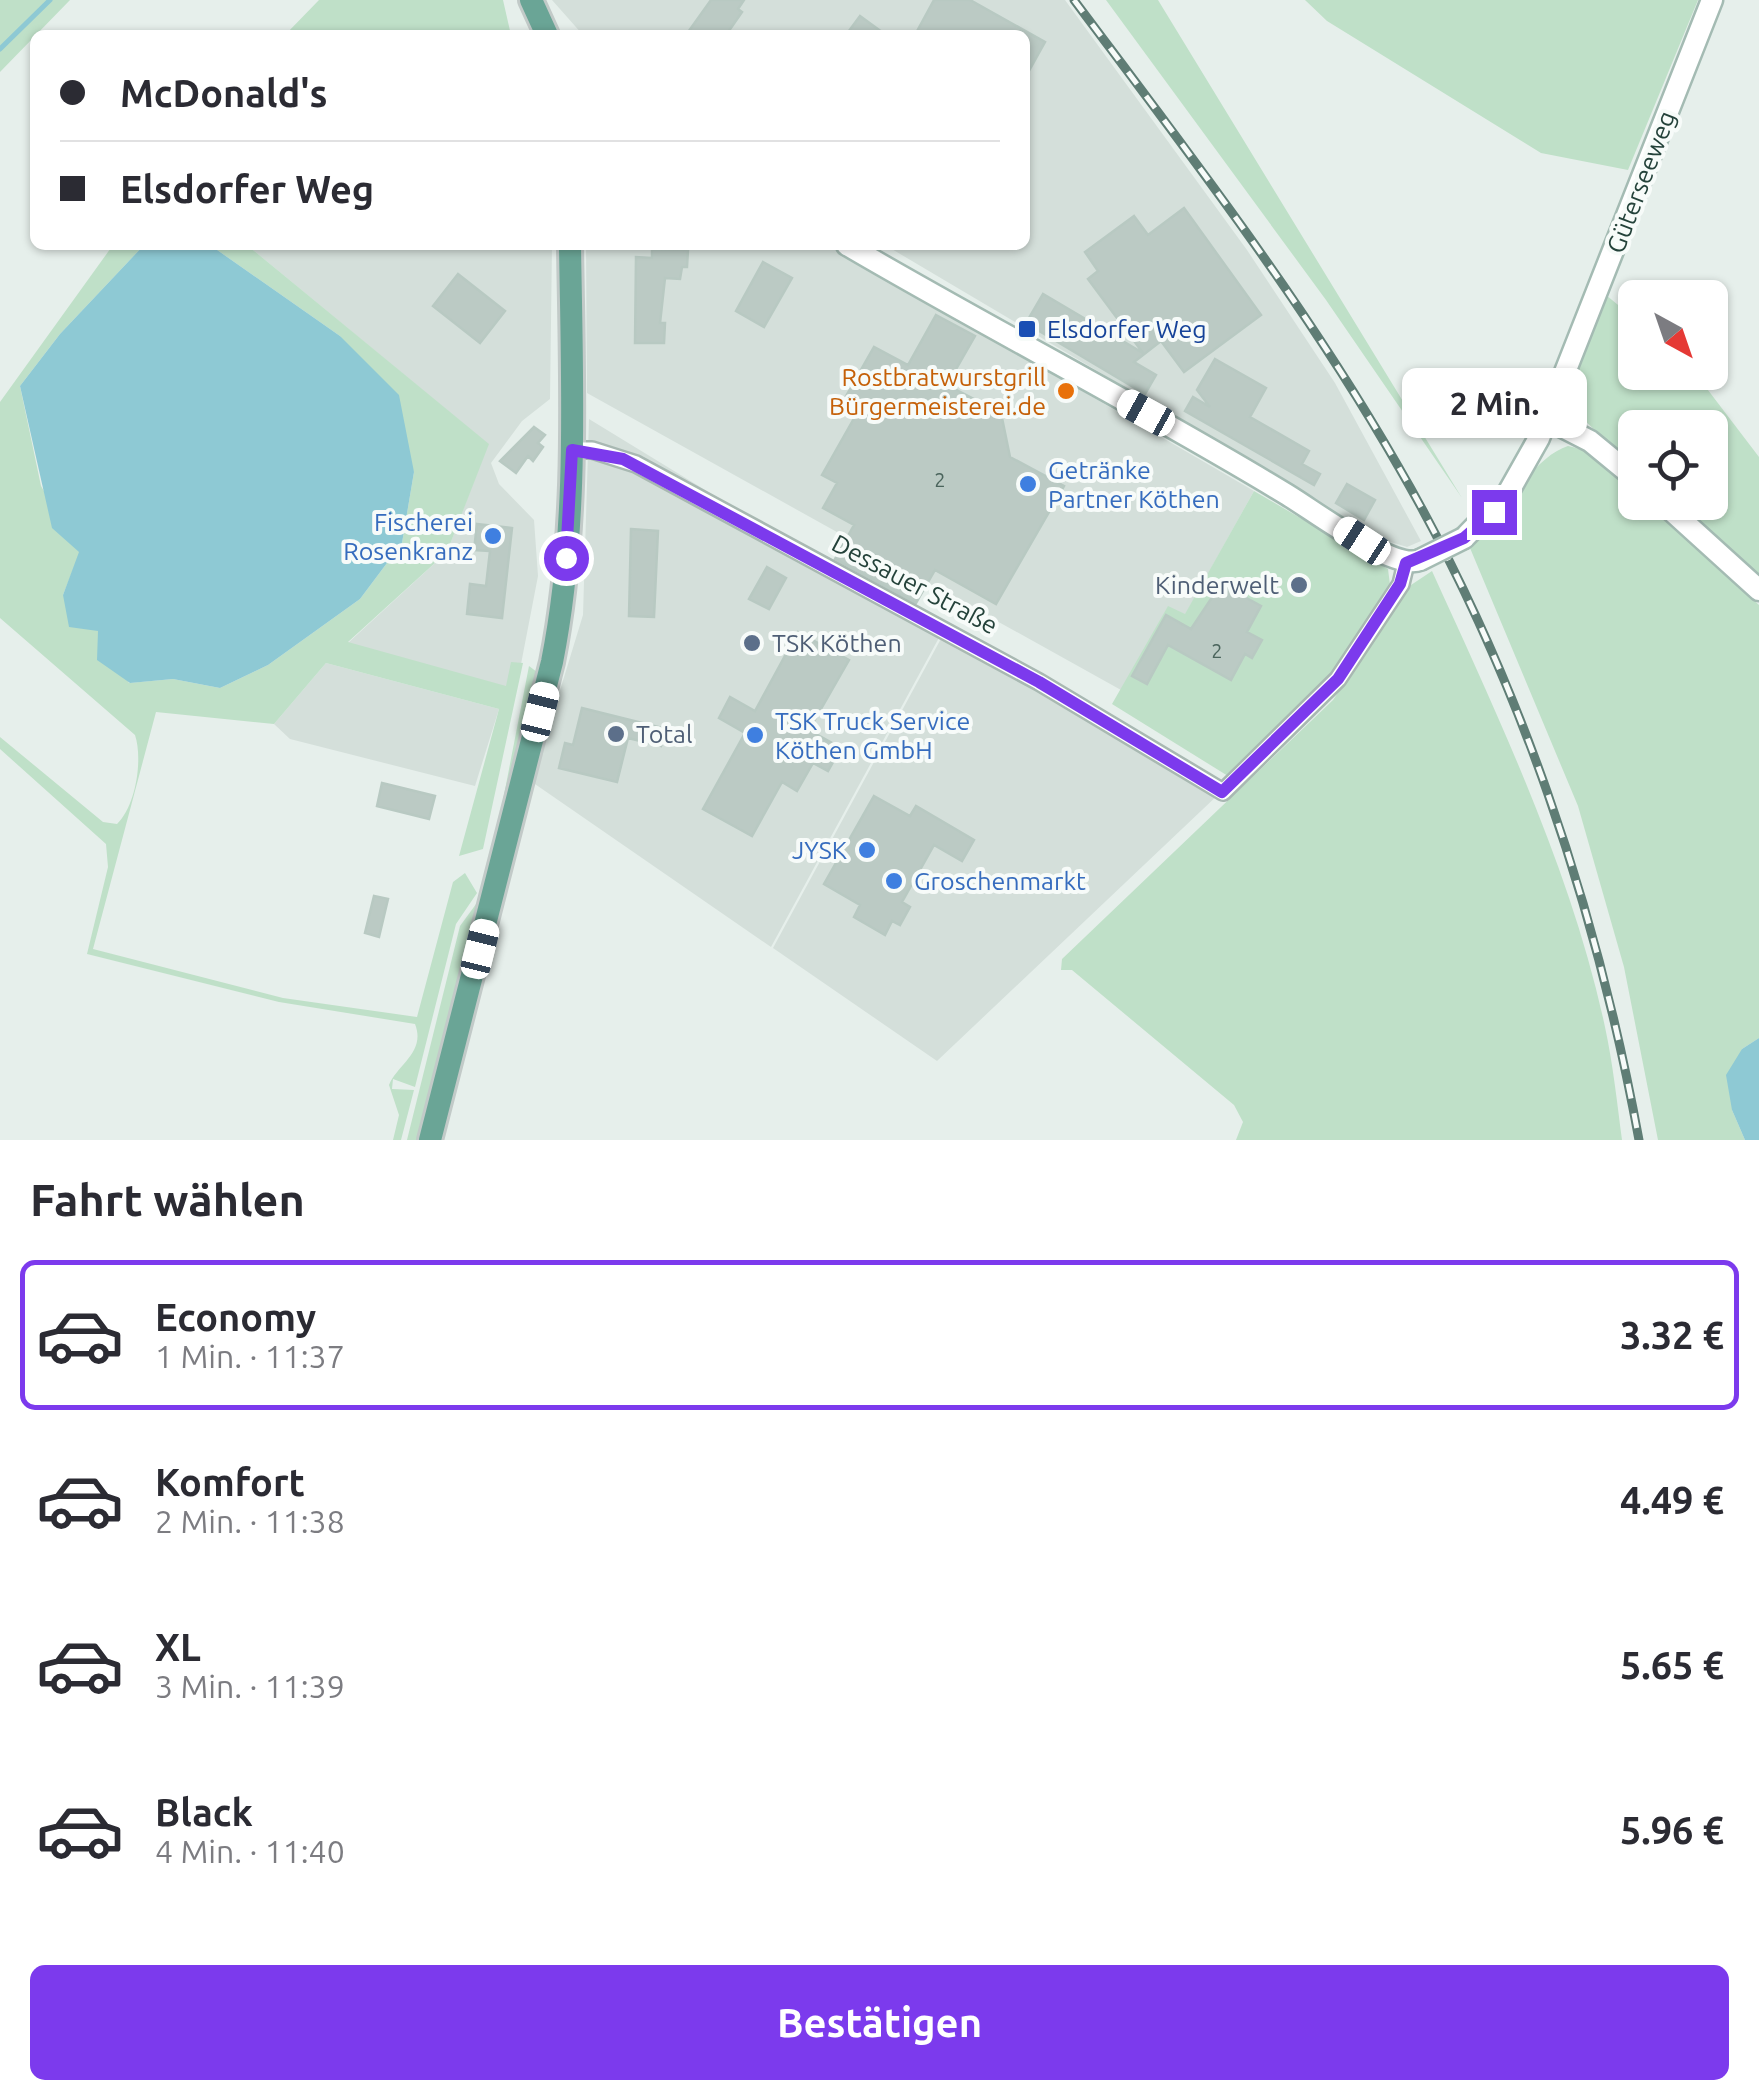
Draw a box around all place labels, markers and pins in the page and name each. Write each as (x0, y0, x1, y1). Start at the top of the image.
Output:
place label: Elsdorfer Weg (1047, 315, 1207, 343)
marker: Elsdorfer Weg (1016, 318, 1038, 340)
place label: Rostbratwurstgrill Bürgermeisterei.de (829, 363, 1046, 420)
marker: Rostbratwurstgrill Bürgermeisterei.de (1055, 380, 1077, 402)
place label: Getränke Partner Köthen (1048, 456, 1220, 513)
marker: Getränke Partner Köthen (1017, 473, 1039, 495)
place label: Fischerei Rosenkranz (343, 508, 473, 565)
marker: Fischerei Rosenkranz (482, 525, 504, 547)
place label: Kinderwelt (1155, 571, 1279, 599)
marker: Kinderwelt (1288, 574, 1310, 596)
place label: TSK Köthen (772, 629, 902, 657)
marker: TSK Köthen (741, 632, 763, 654)
place label: TSK Truck Service Köthen GmbH (775, 707, 970, 764)
place label: Total (636, 720, 693, 748)
marker: Total (605, 723, 627, 745)
marker: TSK Truck Service Köthen GmbH (744, 724, 766, 746)
place label: JYSK (792, 836, 847, 864)
marker: JYSK (856, 839, 878, 861)
place label: Groschenmarkt (914, 867, 1086, 895)
marker: Groschenmarkt (883, 870, 905, 892)

